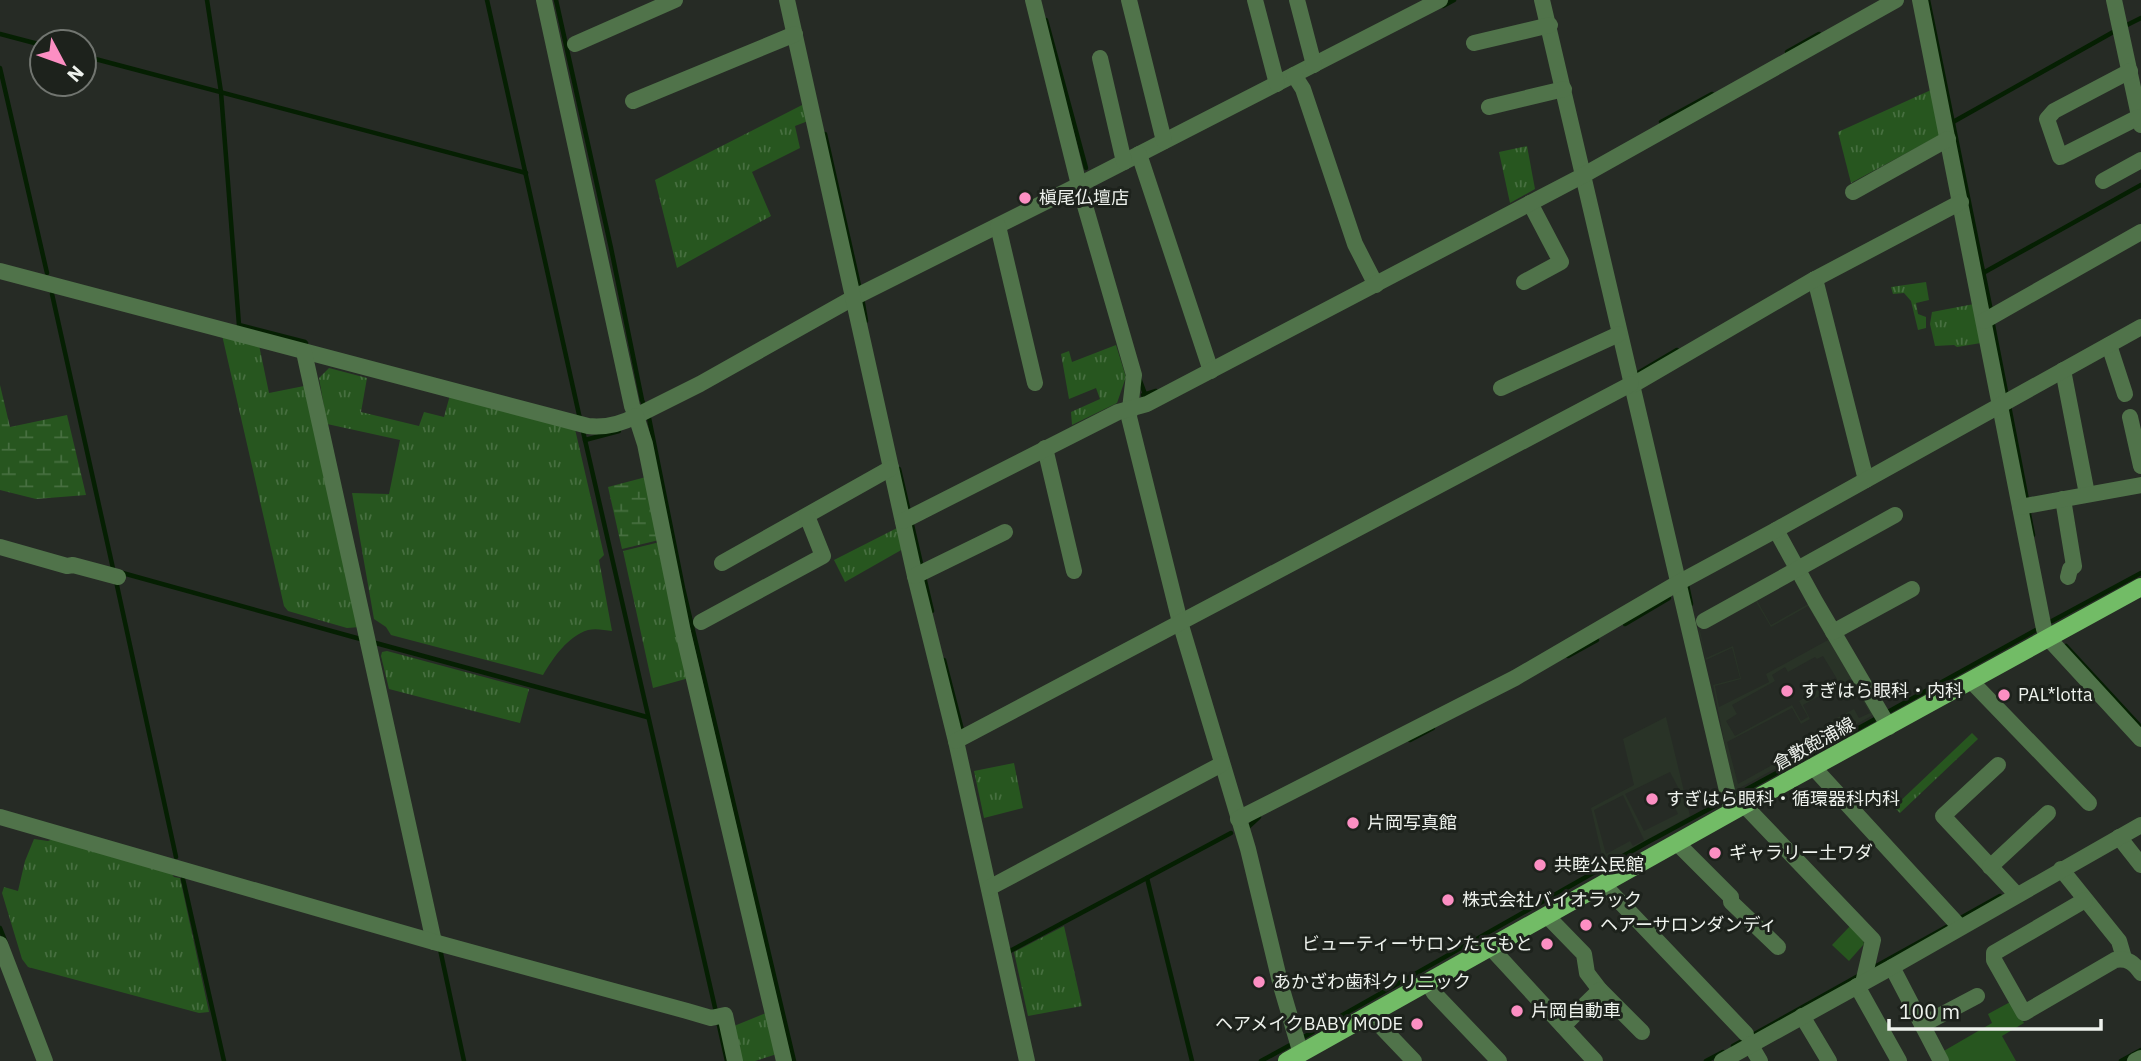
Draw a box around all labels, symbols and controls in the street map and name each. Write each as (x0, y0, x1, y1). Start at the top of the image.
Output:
north arrow (28, 28, 98, 98)
text: N (62, 61, 89, 87)
place label: 槇尾仏壇店 (1039, 186, 1129, 209)
marker: 槇尾仏壇店 (1017, 190, 1033, 206)
place label: すぎはら眼科・内科 (1801, 679, 1963, 702)
marker: すぎはら眼科・内科 (1779, 683, 1795, 699)
place label: PAL*lotta (2018, 683, 2093, 706)
marker: PAL*lotta (1996, 687, 2012, 703)
street label: 倉敷飽浦線 (1769, 712, 1859, 775)
place label: すぎはら眼科・循環器科内科 (1666, 787, 1900, 810)
marker: すぎはら眼科・循環器科内科 (1644, 791, 1660, 807)
place label: 片岡写真館 (1367, 811, 1457, 834)
marker: 片岡写真館 (1345, 815, 1361, 831)
place label: ギャラリー土ワダ (1729, 841, 1873, 864)
marker: ギャラリー土ワダ (1707, 845, 1723, 861)
place label: 共睦公民館 (1554, 853, 1644, 876)
marker: 共睦公民館 (1532, 857, 1548, 873)
place label: 株式会社バイオラック (1462, 888, 1642, 911)
marker: 株式会社バイオラック (1440, 892, 1456, 908)
place label: ヘアーサロンダンディ (1600, 913, 1777, 936)
marker: ヘアーサロンダンディ (1578, 917, 1594, 933)
place label: ビューティーサロンたてもと (1302, 932, 1533, 955)
marker: ビューティーサロンたてもと (1539, 936, 1555, 952)
place label: あかざわ歯科クリニック (1273, 970, 1471, 993)
marker: あかざわ歯科クリニック (1251, 974, 1267, 990)
scale bar (1889, 988, 2101, 1032)
text: 100 m (1899, 997, 1960, 1025)
place label: 片岡自動車 (1531, 999, 1621, 1022)
marker: 片岡自動車 (1509, 1003, 1525, 1019)
place label: ヘアメイクBABY MODE (1215, 1012, 1403, 1035)
marker: ヘアメイクBABY MODE (1409, 1016, 1425, 1032)

